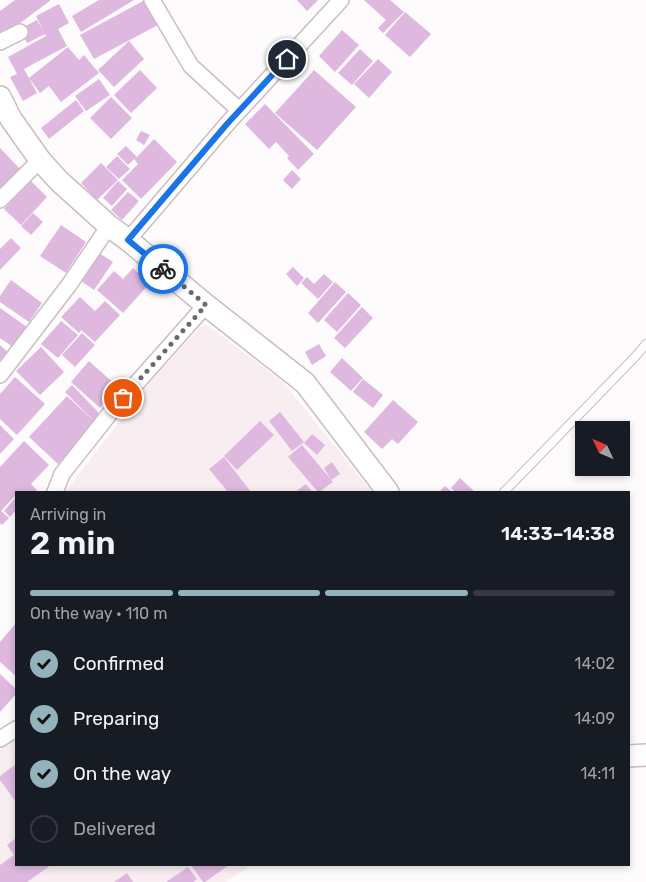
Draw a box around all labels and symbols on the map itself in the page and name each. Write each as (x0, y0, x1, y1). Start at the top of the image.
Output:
pin (266, 38, 308, 80)
courier (138, 244, 188, 294)
pin (102, 377, 144, 419)
north arrow (575, 421, 630, 476)

